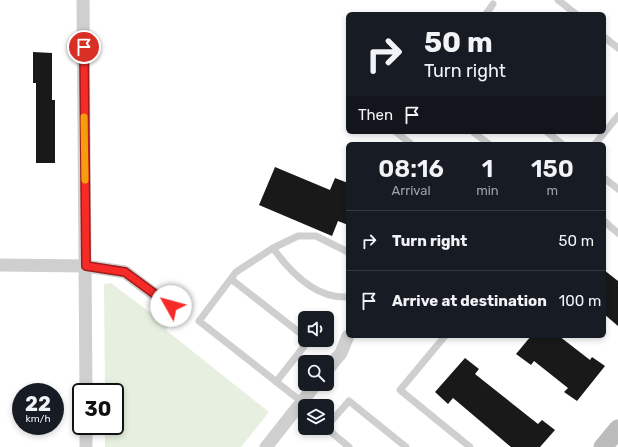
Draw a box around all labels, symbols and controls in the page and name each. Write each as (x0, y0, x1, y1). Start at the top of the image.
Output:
text: 50 m (424, 26, 493, 59)
icon: right (358, 28, 410, 80)
pin (67, 30, 101, 64)
icon: arrive (73, 36, 95, 58)
text: Turn right (424, 60, 506, 82)
icon: arrive (401, 104, 423, 126)
text: Then (358, 106, 393, 124)
text: 08:16 (378, 155, 444, 183)
text: 1 (482, 155, 493, 183)
text: 150 (531, 155, 574, 183)
text: Arrival (392, 183, 431, 198)
text: min (476, 183, 499, 198)
text: m (547, 183, 558, 198)
icon: right (358, 230, 380, 252)
text: Turn right (392, 232, 467, 250)
text: 50 m (559, 232, 594, 250)
position arrow (150, 285, 192, 327)
icon: arrive (358, 290, 380, 312)
text: Arrive at destination (392, 292, 547, 310)
text: 100 m (559, 292, 601, 310)
map controls (298, 311, 334, 435)
button: sound (298, 311, 334, 347)
button: search (298, 355, 334, 391)
speed limit sign: 30 (72, 383, 124, 435)
text: 22 (25, 392, 51, 416)
button: layers (298, 399, 334, 435)
text: km/h (26, 413, 50, 425)

